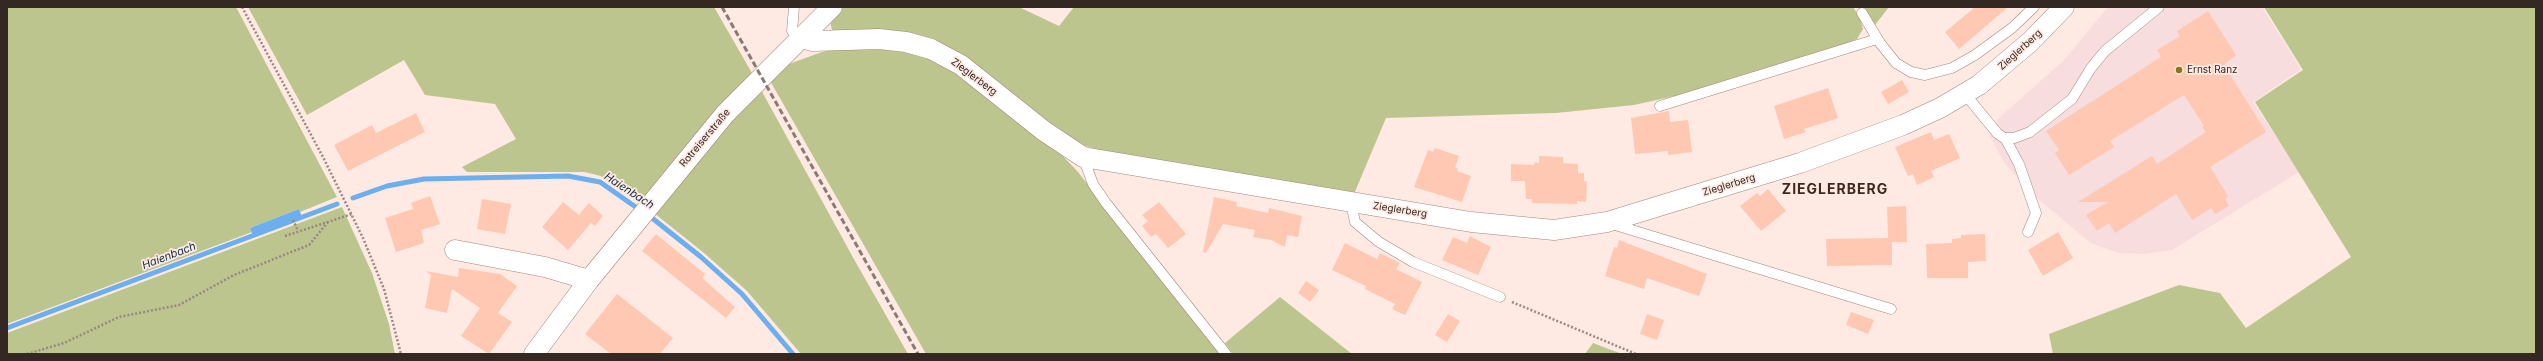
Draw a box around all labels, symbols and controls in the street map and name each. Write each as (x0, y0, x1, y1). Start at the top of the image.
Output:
street label: Zieglerberg (1996, 27, 2044, 73)
street label: Zieglerberg (949, 56, 999, 98)
place label: Ernst Ranz (2187, 64, 2238, 76)
marker: Ernst Ranz (2174, 65, 2184, 75)
street label: Rotreiserstraße (677, 106, 733, 170)
water label: Haienbach (602, 170, 656, 212)
street label: Zieglerberg (1701, 171, 1757, 199)
district label: ZIEGLERBERG (1782, 182, 1888, 198)
street label: Zieglerberg (1372, 200, 1428, 220)
water label: Haienbach (140, 240, 198, 272)

